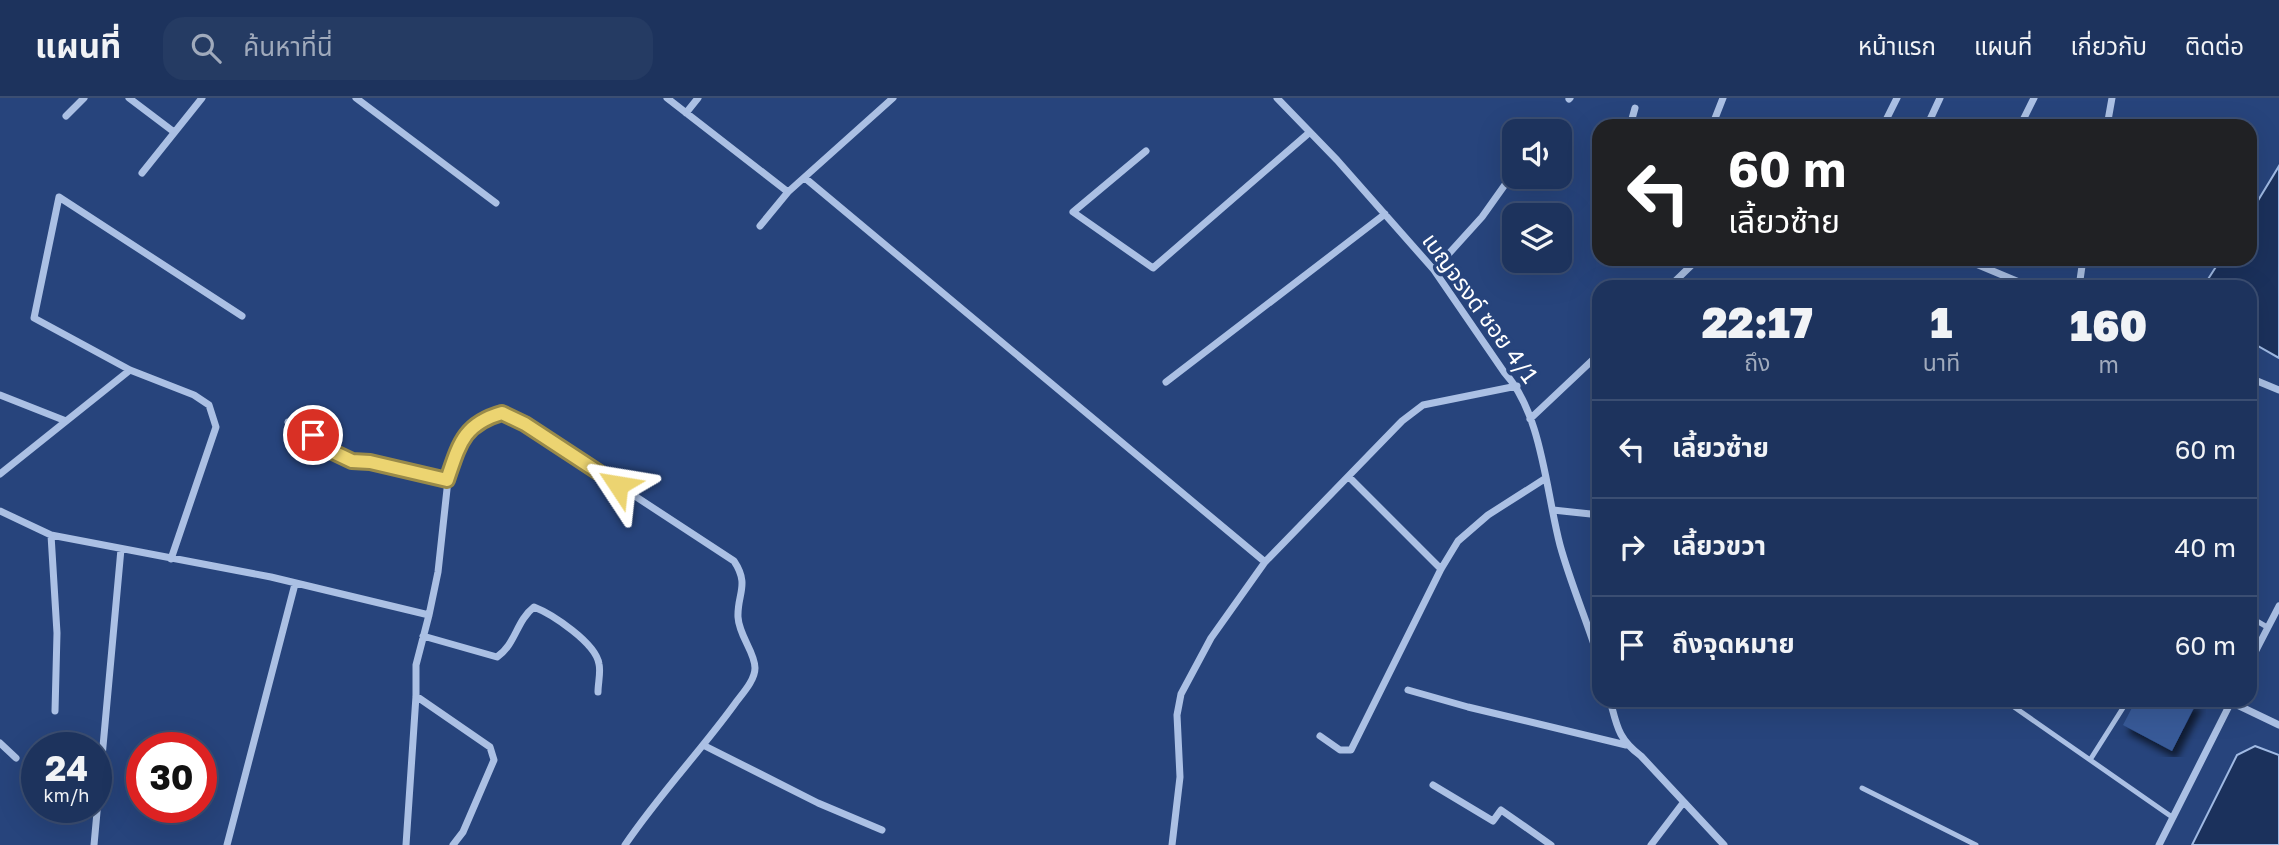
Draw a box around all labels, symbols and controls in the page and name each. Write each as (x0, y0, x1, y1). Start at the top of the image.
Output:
search box (163, 17, 653, 80)
text: แผนที่ (35, 26, 121, 65)
icon: search (187, 29, 225, 67)
text: ค้นหาที่นี่ (243, 31, 333, 62)
text: หน้าแรก (1858, 31, 1936, 60)
text: แผนที่ (1974, 31, 2032, 60)
text: เกี่ยวกับ (2070, 31, 2147, 60)
text: ติดต่อ (2185, 31, 2244, 60)
map controls (1502, 119, 1572, 273)
button: sound (1502, 119, 1572, 189)
text: 60 m (1728, 139, 1846, 198)
icon: left (1613, 147, 1704, 238)
text: เลี้ยวซ้าย (1728, 202, 1840, 240)
button: layers (1502, 203, 1572, 273)
street label: เบญจรงด์ ซอย 4/1 (1417, 227, 1545, 388)
text: 22:17 (1702, 297, 1813, 347)
text: 1 (1930, 297, 1953, 347)
text: 160 (2070, 300, 2147, 350)
text: ถึง (1744, 348, 1770, 376)
text: นาที (1923, 348, 1960, 376)
text: m (2098, 350, 2119, 378)
pin (283, 405, 343, 465)
icon: arrive (294, 416, 332, 454)
icon: left (1613, 430, 1651, 468)
text: เลี้ยวซ้าย (1672, 432, 1769, 463)
text: 60 m (2175, 434, 2236, 465)
position arrow (581, 448, 655, 522)
icon: right (1613, 528, 1651, 566)
text: เลี้ยวขวา (1672, 530, 1766, 561)
text: 40 m (2175, 532, 2236, 563)
icon: arrive (1613, 626, 1651, 664)
text: ถึงจุดหมาย (1672, 628, 1795, 659)
text: 60 m (2175, 630, 2236, 661)
speed limit sign: 30 (126, 732, 217, 823)
text: 24 (45, 747, 88, 789)
text: km/h (44, 784, 89, 806)

